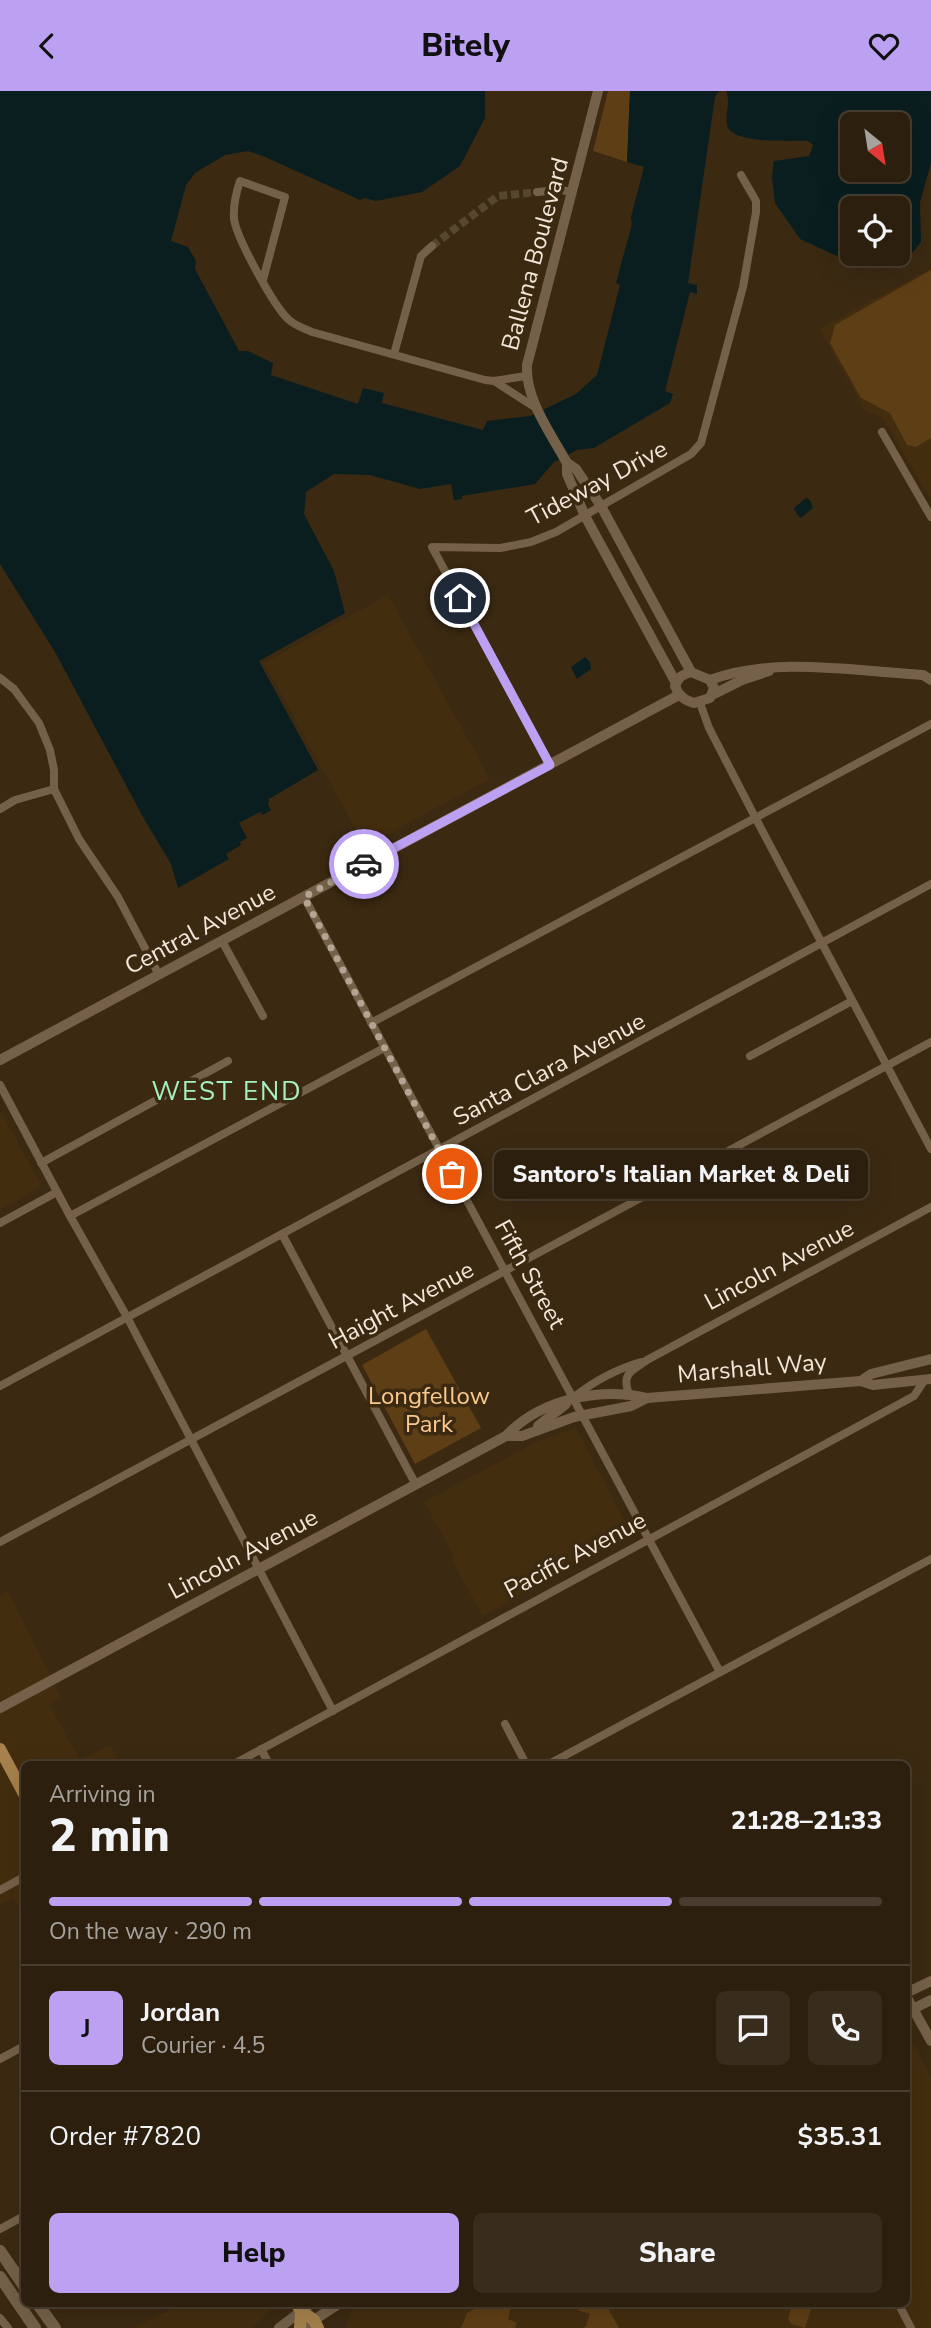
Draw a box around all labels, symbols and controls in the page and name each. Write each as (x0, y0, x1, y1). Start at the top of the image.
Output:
text: Bitely (421, 24, 510, 67)
icon: back (28, 27, 66, 65)
icon: heart (865, 27, 903, 65)
north arrow (840, 112, 910, 182)
map controls (840, 112, 910, 266)
street label: Ballena Boulevard (494, 154, 576, 354)
button: locate (840, 196, 910, 266)
street label: Tideway Drive (521, 433, 673, 533)
pin (430, 568, 490, 628)
icon: home (441, 579, 479, 617)
courier (329, 829, 399, 899)
icon: car (345, 845, 383, 883)
street label: Central Avenue (119, 876, 281, 982)
street label: Santa Clara Avenue (447, 1005, 651, 1133)
district label: WEST END (151, 1074, 303, 1109)
pin (422, 1144, 482, 1204)
callout: Santoro's Italian Market & Deli (494, 1149, 868, 1199)
icon: bag (433, 1155, 471, 1193)
text: Santoro's Italian Market & Deli (512, 1159, 850, 1190)
street label: Lincoln Avenue (699, 1212, 859, 1318)
street label: Fifth Street (487, 1214, 573, 1335)
street label: Haight Avenue (323, 1253, 479, 1357)
street label: Marshall Way (676, 1345, 829, 1390)
park label: Longfellow Park (368, 1380, 490, 1440)
street label: Lincoln Avenue (163, 1501, 323, 1607)
street label: Pacific Avenue (498, 1504, 652, 1606)
text: Arriving in (49, 1779, 156, 1810)
text: 21:28–21:33 (731, 1803, 882, 1838)
text: 2 min (49, 1804, 170, 1867)
text: On the way · 290 m (49, 1916, 252, 1947)
button: chat (716, 1991, 790, 2065)
button: phone (808, 1991, 882, 2065)
text: Jordan (141, 1995, 220, 2030)
text: J (81, 2011, 91, 2046)
text: Courier · 4.5 (141, 2030, 265, 2061)
text: Order #7820 (49, 2119, 201, 2154)
text: $35.31 (798, 2119, 882, 2154)
button: Help (49, 2213, 459, 2293)
button: Share (473, 2213, 882, 2293)

